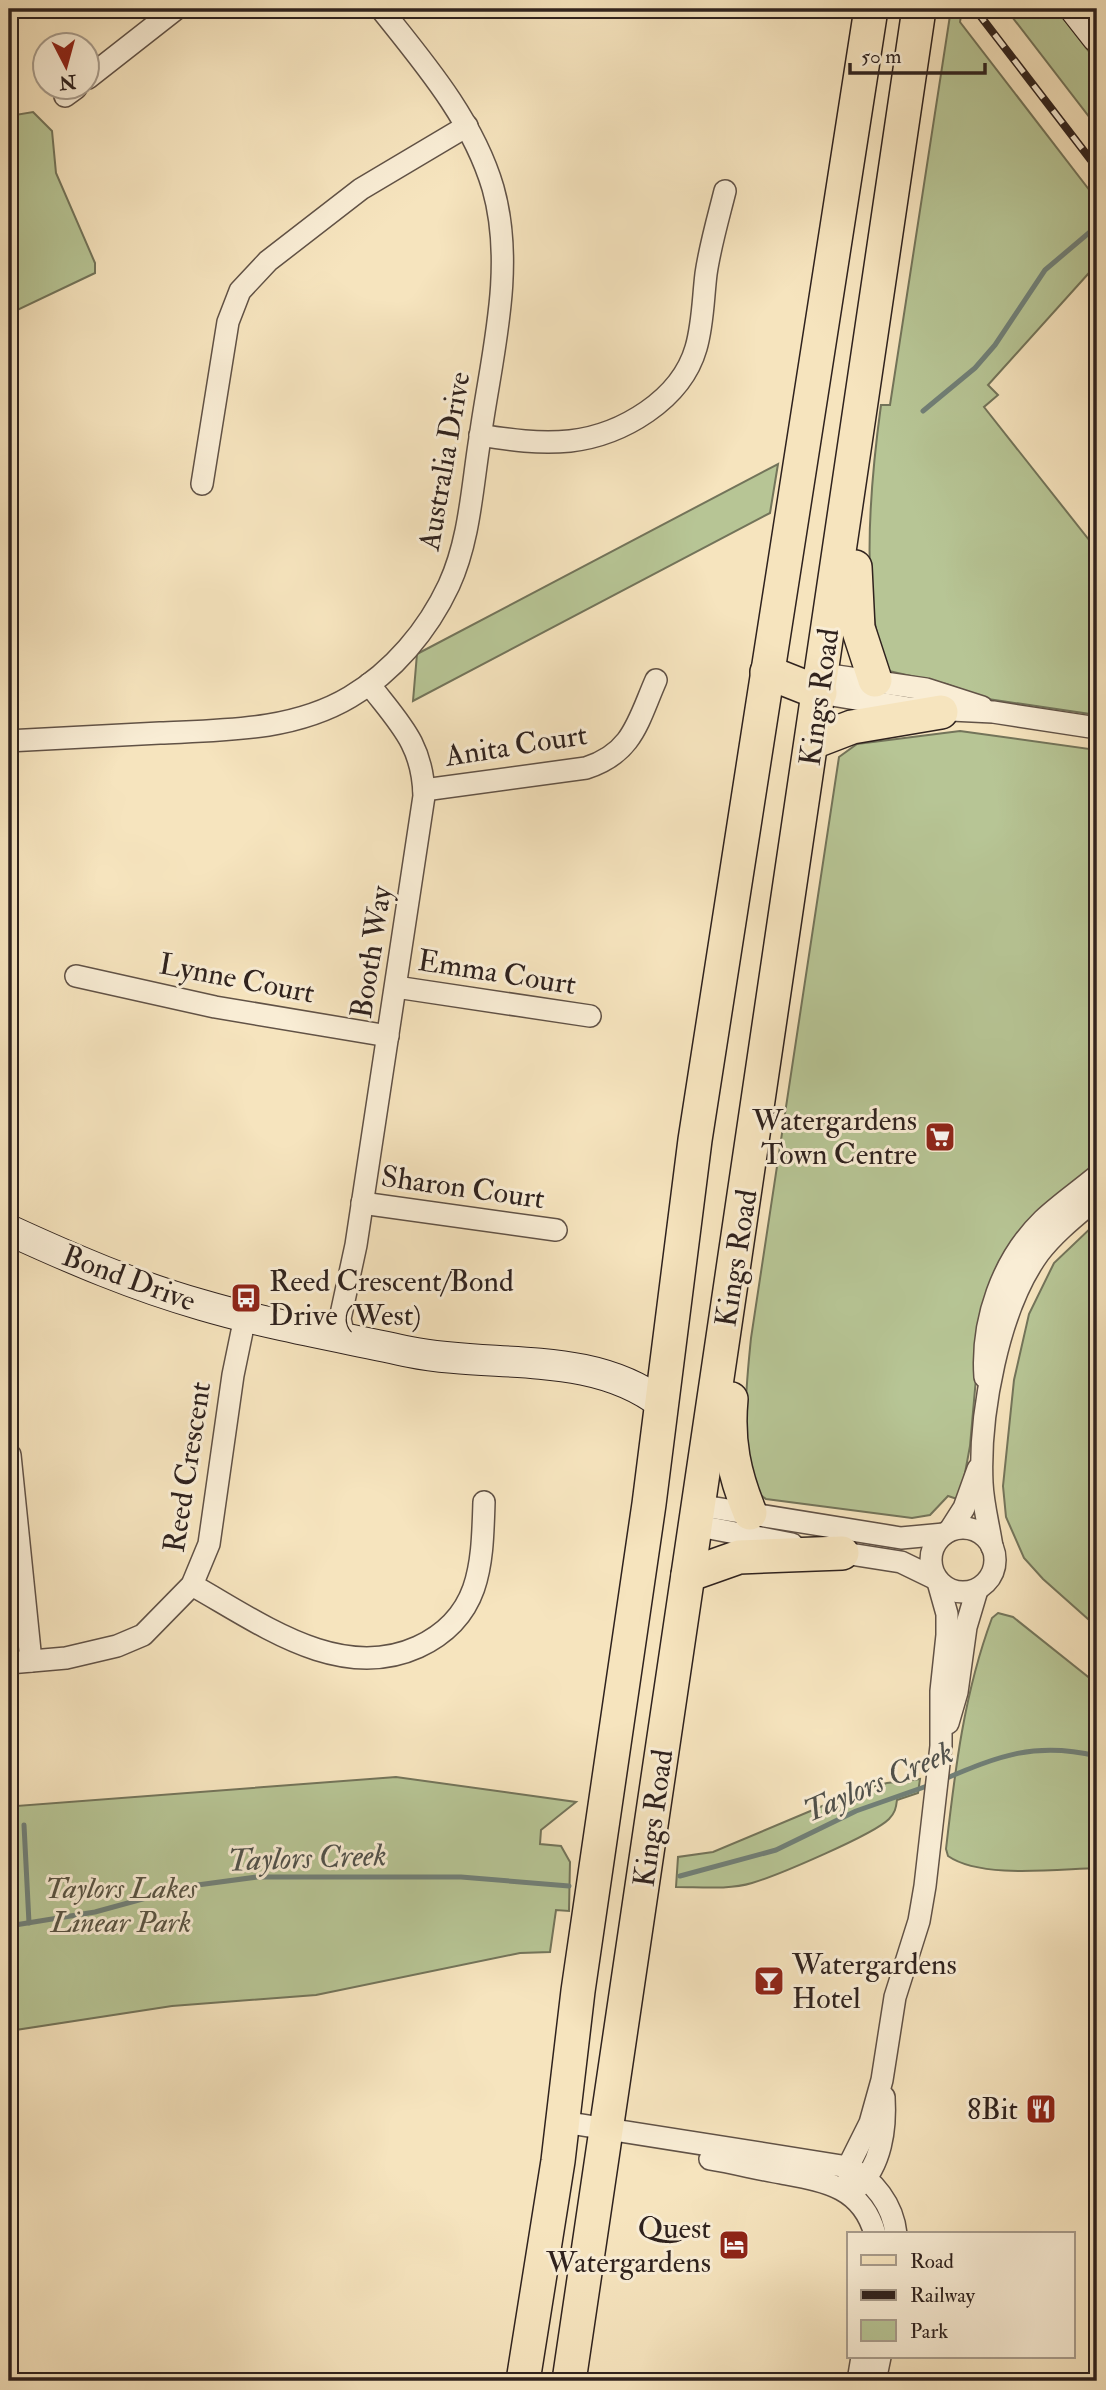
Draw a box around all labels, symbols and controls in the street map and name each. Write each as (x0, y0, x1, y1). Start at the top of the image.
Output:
north arrow (32, 32, 102, 102)
scale bar (850, 32, 985, 76)
text: 50 m (861, 43, 902, 70)
text: N (57, 69, 78, 95)
street label: Australia Drive (410, 369, 478, 554)
street label: Kings Road (792, 626, 847, 768)
street label: Anita Court (441, 716, 590, 775)
street label: Booth Way (343, 882, 400, 1021)
street label: Emma Court (415, 942, 579, 1003)
street label: Lynne Court (156, 945, 318, 1012)
place label: Watergardens Town Centre (751, 1102, 917, 1173)
supermarket icon: Watergardens Town Centre (923, 1120, 957, 1154)
street label: Sharon Court (379, 1158, 547, 1217)
street label: Kings Road (707, 1187, 766, 1329)
street label: Bond Drive (57, 1237, 201, 1320)
place label: Reed Crescent/Bond Drive (West) (269, 1263, 514, 1334)
bus stop icon: Reed Crescent/Bond Drive (West) (229, 1281, 263, 1315)
street label: Reed Crescent (156, 1379, 219, 1555)
water label: Taylors Creek (797, 1732, 959, 1831)
street label: Kings Road (626, 1747, 681, 1889)
water label: Taylors Creek (227, 1835, 387, 1881)
park label: Taylors Lakes Linear Park (45, 1870, 198, 1941)
place label: Watergardens Hotel (791, 1946, 957, 2017)
bar icon: Watergardens Hotel (752, 1964, 786, 1998)
place label: 8Bit (967, 2091, 1018, 2128)
restaurant icon: 8Bit (1024, 2092, 1058, 2126)
place label: Quest Watergardens (545, 2210, 711, 2281)
hotel icon: Quest Watergardens (717, 2228, 751, 2262)
legend (847, 2232, 1074, 2358)
text: Road (910, 2248, 955, 2275)
text: Railway (910, 2282, 976, 2309)
text: Park (910, 2318, 948, 2345)

